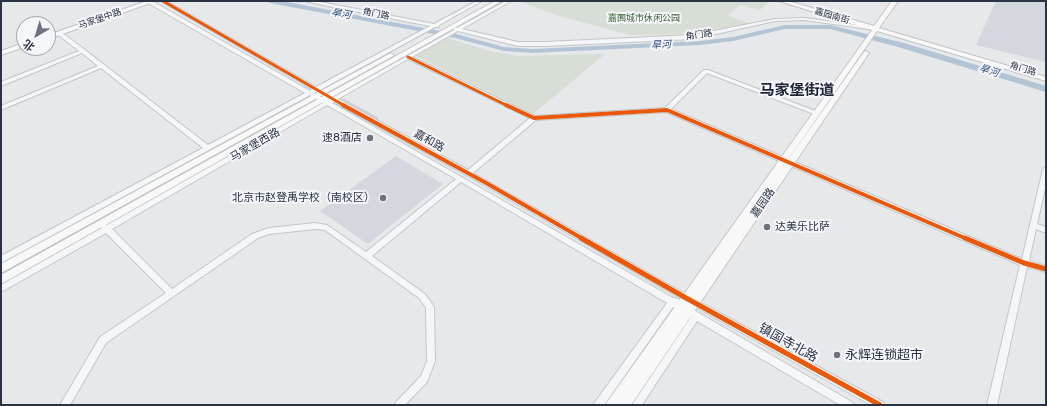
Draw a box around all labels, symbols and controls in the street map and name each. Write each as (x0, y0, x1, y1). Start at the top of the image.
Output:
water label: 旱河 (330, 6, 352, 22)
street label: 角门路 (362, 6, 390, 22)
street label: 嘉园南街 (813, 6, 851, 26)
street label: 马家堡中路 (77, 7, 123, 31)
park label: 嘉囿城市休闲公园 (608, 13, 680, 23)
north arrow (16, 16, 56, 56)
street label: 角门路 (685, 28, 713, 42)
text: 北 (21, 37, 37, 54)
water label: 旱河 (651, 38, 671, 52)
street label: 角门路 (1009, 60, 1037, 78)
water label: 旱河 (978, 62, 1000, 80)
district label: 马家堡街道 (760, 82, 834, 100)
street label: 马家堡西路 (228, 126, 282, 164)
street label: 嘉和路 (411, 127, 447, 155)
place label: 速8酒店 (322, 131, 362, 145)
marker: 速8酒店 (365, 133, 375, 143)
street label: 嘉园路 (748, 186, 778, 220)
place label: 北京市赵登禹学校（南校区） (232, 191, 375, 205)
marker: 北京市赵登禹学校（南校区） (378, 193, 388, 203)
place label: 达美乐比萨 (775, 220, 830, 234)
marker: 达美乐比萨 (762, 222, 772, 232)
street label: 镇国寺北路 (756, 320, 820, 366)
place label: 永辉连锁超市 (845, 347, 923, 363)
marker: 永辉连锁超市 (832, 350, 842, 360)

